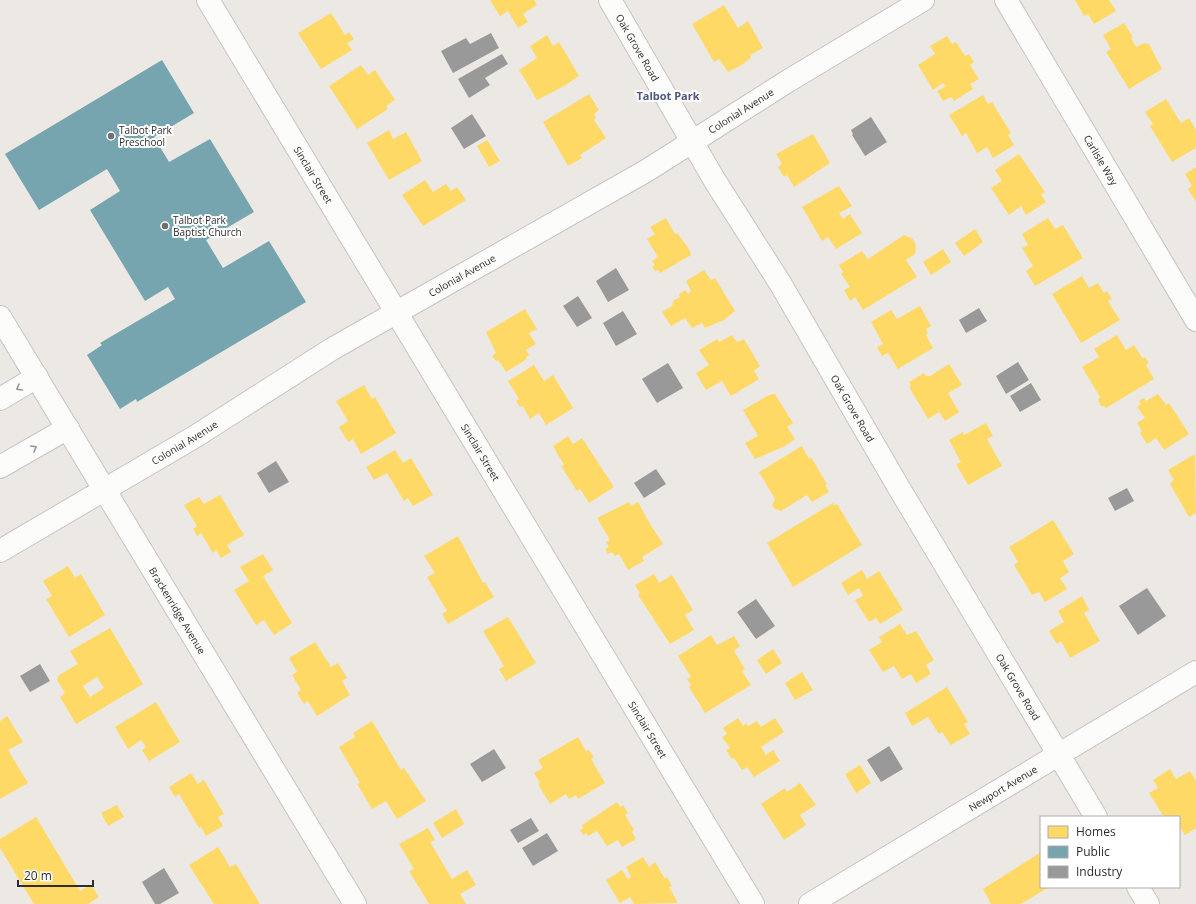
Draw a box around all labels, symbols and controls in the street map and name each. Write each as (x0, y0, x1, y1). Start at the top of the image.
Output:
street label: Oak Grove Road (613, 11, 663, 84)
street label: Colonial Avenue (705, 85, 777, 137)
district label: Talbot Park (636, 88, 700, 103)
place label: Talbot Park Preschool (119, 123, 173, 149)
marker: Talbot Park Preschool (106, 131, 116, 141)
street label: Carlisle Way (1081, 132, 1122, 189)
street label: Sinclair Street (291, 144, 336, 206)
place label: Talbot Park Baptist Church (173, 213, 242, 239)
marker: Talbot Park Baptist Church (160, 221, 170, 231)
street label: Colonial Avenue (426, 251, 498, 300)
street label: Oak Grove Road (828, 372, 878, 444)
one-way arrow (16, 383, 23, 390)
street label: Colonial Avenue (149, 417, 221, 468)
street label: Sinclair Street (458, 421, 503, 484)
one-way arrow (30, 445, 37, 452)
street label: Brackenridge Avenue (146, 564, 209, 657)
street label: Oak Grove Road (993, 651, 1044, 723)
street label: Sinclair Street (625, 699, 671, 761)
street label: Newport Avenue (966, 762, 1040, 814)
legend (1040, 816, 1180, 888)
text: Homes (1076, 823, 1116, 840)
text: Public (1076, 843, 1110, 860)
scale bar (18, 862, 93, 888)
text: Industry (1076, 863, 1123, 880)
text: 20 m (24, 867, 52, 884)

